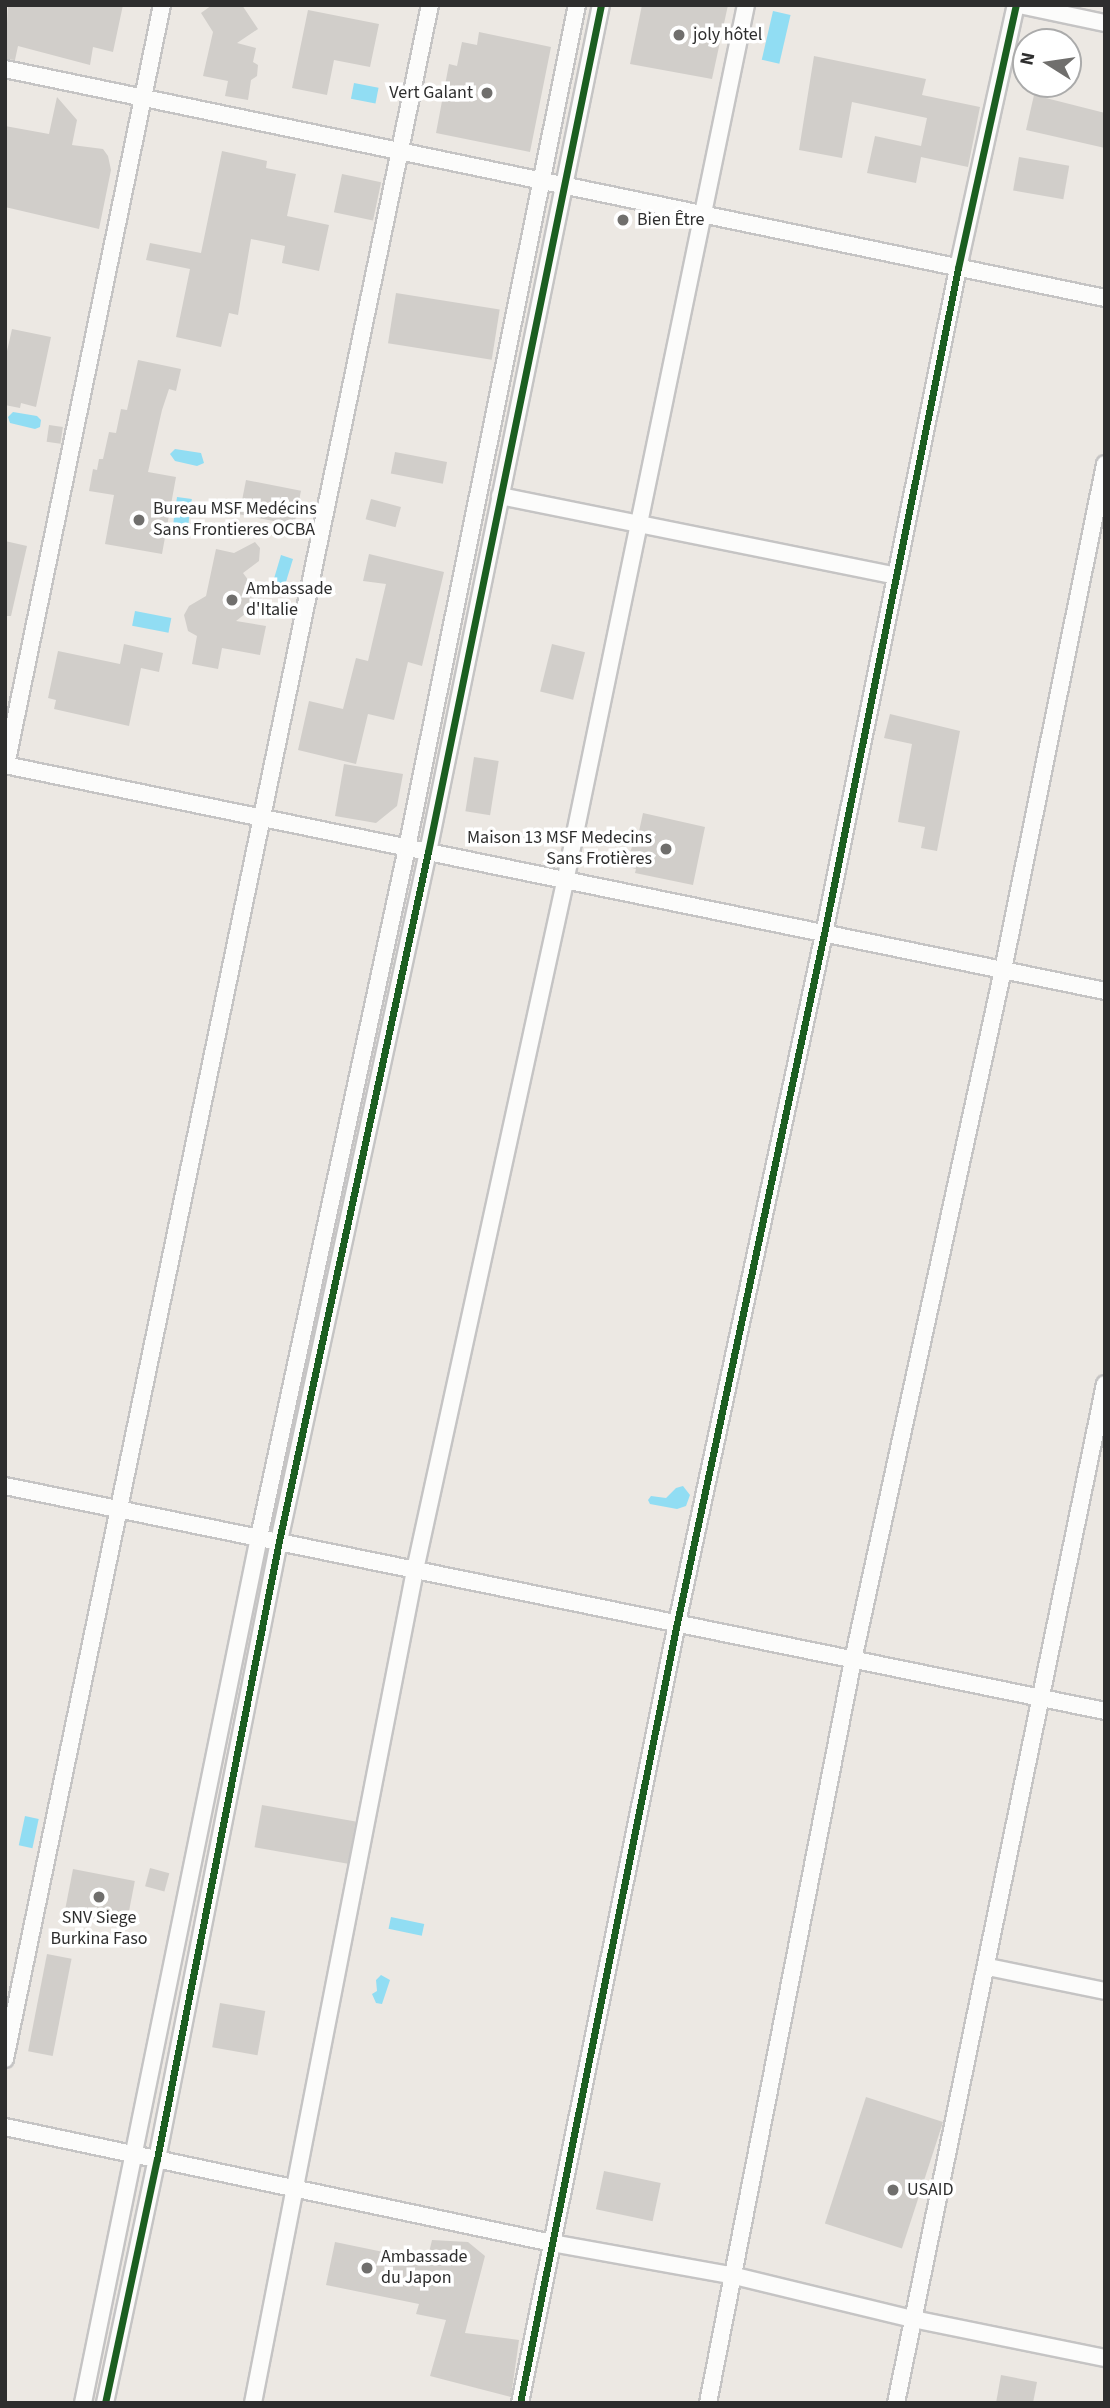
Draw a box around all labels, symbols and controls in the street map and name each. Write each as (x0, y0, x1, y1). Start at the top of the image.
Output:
place label: joly hôtel (693, 24, 762, 46)
marker: joly hôtel (671, 27, 687, 43)
north arrow (1012, 28, 1082, 98)
text: N (1013, 50, 1042, 68)
place label: Vert Galant (389, 82, 473, 104)
marker: Vert Galant (479, 85, 495, 101)
place label: Bien Être (637, 209, 705, 231)
marker: Bien Être (615, 212, 631, 228)
place label: Bureau MSF Medécins Sans Frontieres OCBA (153, 499, 317, 542)
marker: Bureau MSF Medécins Sans Frontieres OCBA (131, 512, 147, 528)
place label: Ambassade d'Italie (246, 579, 333, 622)
marker: Ambassade d'Italie (224, 592, 240, 608)
place label: Maison 13 MSF Medecins Sans Frotières (467, 828, 652, 870)
marker: Maison 13 MSF Medecins Sans Frotières (658, 841, 674, 857)
marker: SNV Siege Burkina Faso (91, 1889, 107, 1905)
place label: SNV Siege Burkina Faso (50, 1908, 148, 1951)
place label: USAID (907, 2179, 954, 2201)
marker: USAID (885, 2182, 901, 2198)
place label: Ambassade du Japon (381, 2247, 468, 2290)
marker: Ambassade du Japon (359, 2260, 375, 2276)

